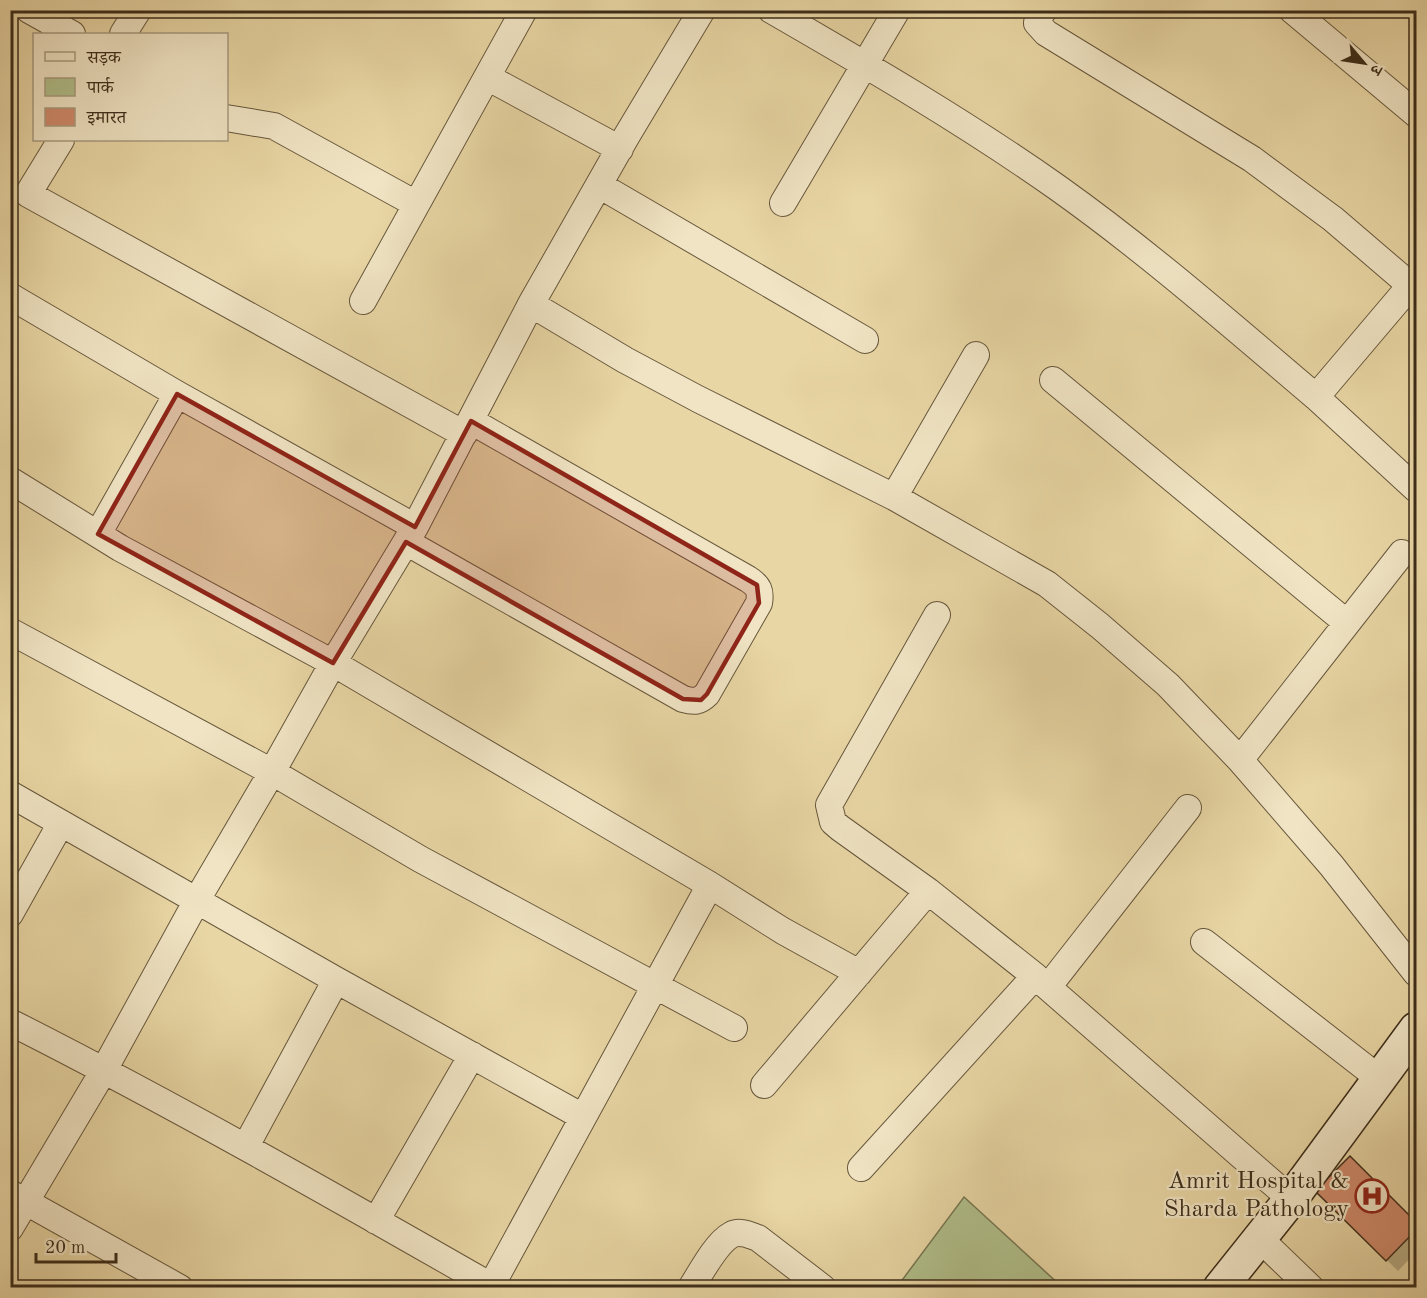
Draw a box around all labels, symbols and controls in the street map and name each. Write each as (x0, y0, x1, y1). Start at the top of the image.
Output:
legend (33, 33, 228, 141)
north arrow (1334, 33, 1394, 93)
text: सड़क (86, 49, 122, 67)
text: उ (1366, 61, 1385, 78)
text: पार्क (86, 77, 115, 97)
text: इमारत (86, 109, 127, 127)
place label: Amrit Hospital & Sharda Pathology (1164, 1170, 1349, 1222)
hospital icon: Amrit Hospital & Sharda Pathology (1354, 1178, 1390, 1214)
scale bar (36, 1226, 116, 1264)
text: 20 m (45, 1239, 85, 1257)

